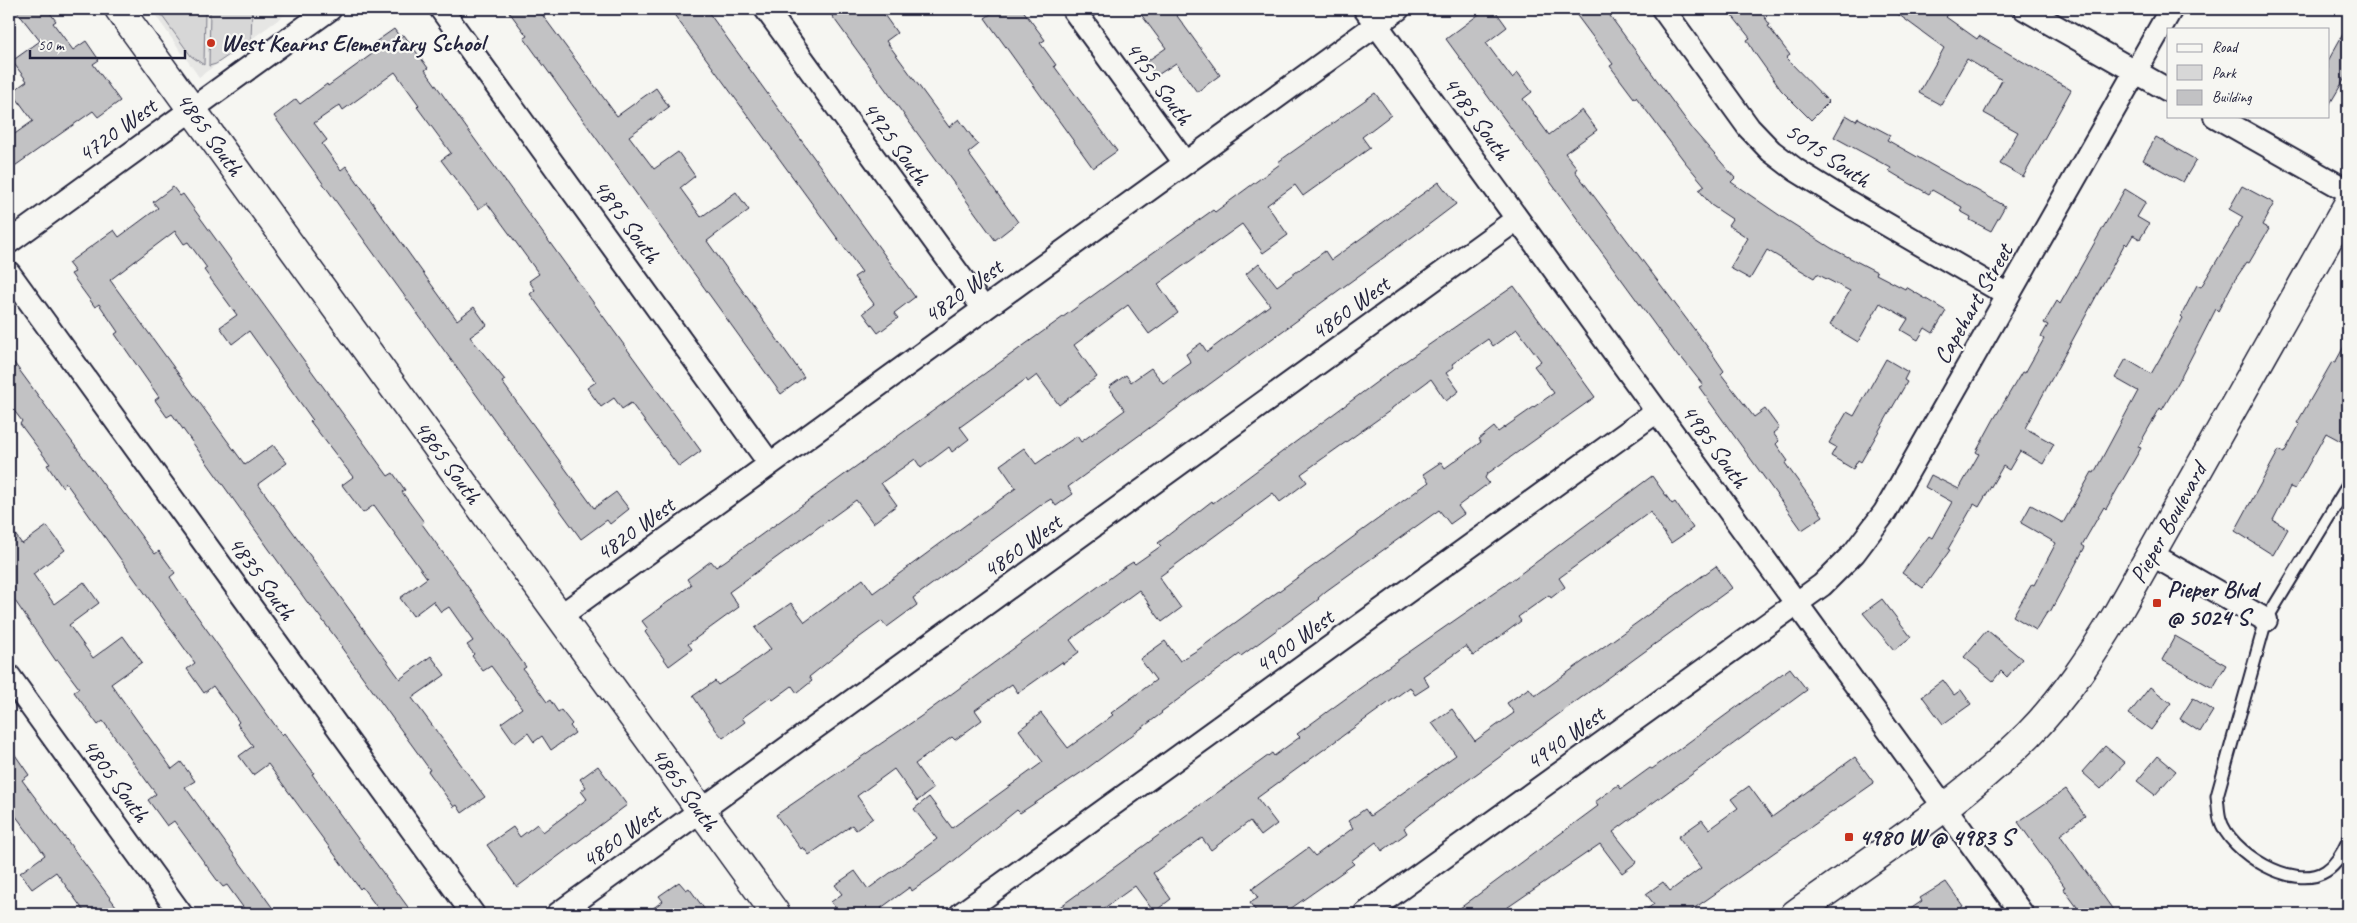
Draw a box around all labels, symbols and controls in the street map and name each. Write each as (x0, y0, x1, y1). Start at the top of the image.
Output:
scale bar (30, 28, 185, 60)
place label: West Kearns Elementary School (221, 28, 489, 58)
legend (2167, 28, 2330, 118)
street label: 4955 South (1118, 35, 1200, 132)
text: 50 m (38, 36, 65, 55)
marker: West Kearns Elementary School (205, 37, 217, 49)
text: Road (2212, 38, 2239, 57)
text: Park (2212, 64, 2237, 83)
street label: 4985 South (1436, 70, 1518, 167)
street label: 4865 South (169, 86, 251, 183)
text: Building (2212, 88, 2252, 107)
street label: 4720 West (72, 90, 164, 169)
street label: 4925 South (855, 95, 937, 192)
street label: 5015 South (1780, 116, 1877, 195)
street label: 4895 South (586, 173, 668, 270)
street label: Capehart Street (1927, 237, 2020, 369)
street label: 4820 West (918, 251, 1010, 330)
street label: 4860 West (1305, 268, 1397, 347)
street label: 4985 South (1674, 398, 1756, 495)
street label: 4865 South (407, 414, 489, 511)
street label: Pieper Boulevard (2123, 454, 2215, 588)
street label: 4820 West (590, 489, 682, 568)
street label: 4860 West (977, 506, 1069, 585)
street label: 4835 South (221, 530, 303, 627)
place label: Pieper Blvd @ 5024 S (2167, 574, 2261, 632)
marker: Pieper Blvd @ 5024 S (2151, 597, 2163, 609)
street label: 4900 West (1249, 601, 1341, 680)
street label: 4940 West (1520, 698, 1612, 777)
street label: 4805 South (75, 732, 157, 829)
street label: 4865 South (644, 741, 726, 838)
street label: 4860 West (576, 796, 668, 875)
place label: 4980 W @ 4983 S (1859, 822, 2018, 852)
marker: 4980 W @ 4983 S (1843, 831, 1855, 843)

